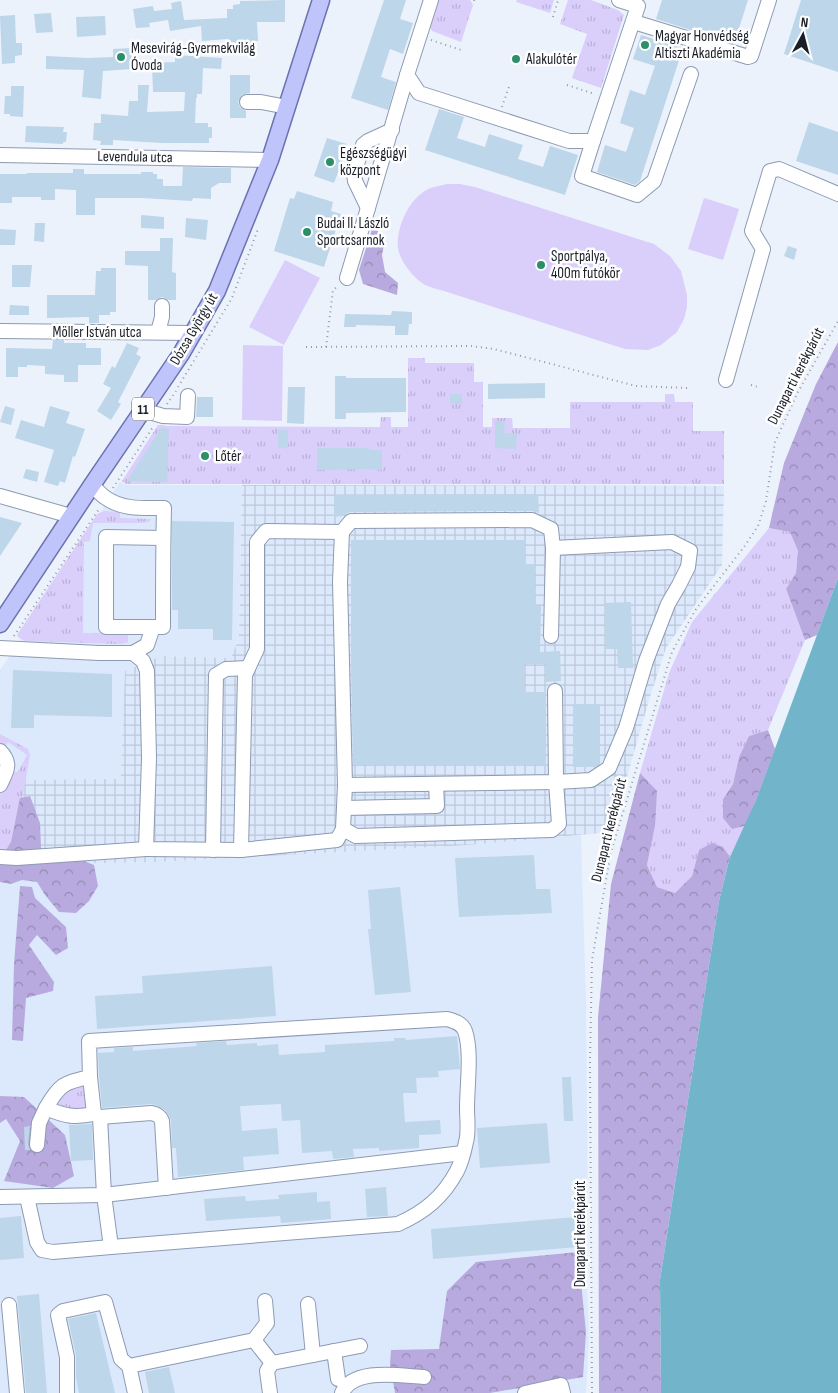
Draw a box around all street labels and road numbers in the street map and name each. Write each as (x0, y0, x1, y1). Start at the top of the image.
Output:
street label: Levendula utca (97, 147, 173, 167)
street label: Dózsa György út (166, 289, 222, 368)
street label: Möller István utca (53, 323, 142, 342)
street label: Dunaparti kerékpárút (763, 324, 829, 428)
road number: 11 (132, 398, 154, 420)
street label: Dunaparti kerékpárút (587, 776, 631, 884)
street label: Dunaparti kerékpárút (571, 1180, 590, 1287)

